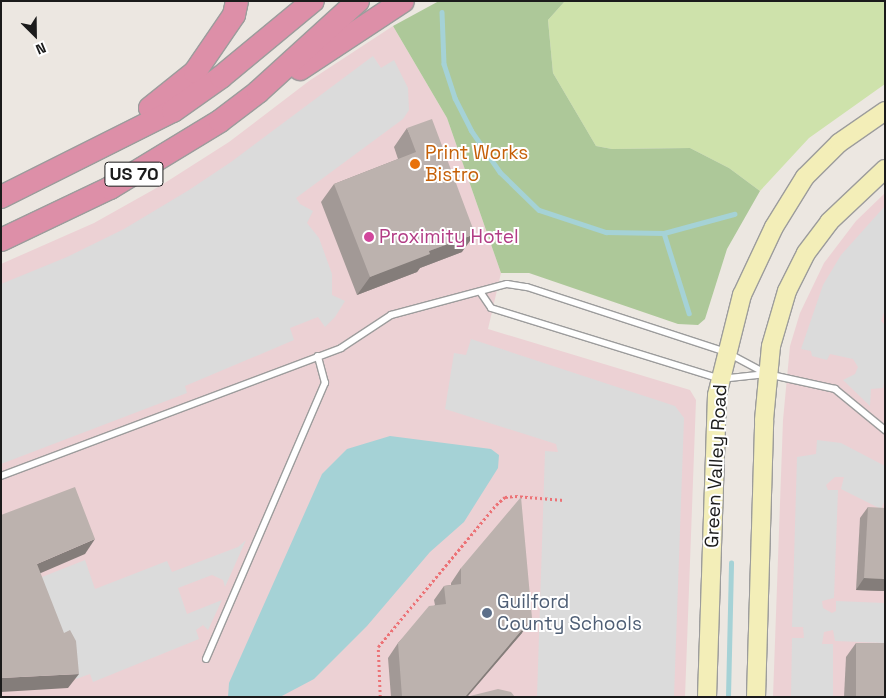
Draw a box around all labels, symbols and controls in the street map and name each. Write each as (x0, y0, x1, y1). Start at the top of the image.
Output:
north arrow (10, 10, 60, 60)
text: N (33, 39, 49, 59)
place label: Print Works Bistro (425, 142, 529, 186)
road number: US 70 (104, 158, 164, 190)
marker: Print Works Bistro (409, 158, 421, 170)
place label: Proximity Hotel (379, 226, 519, 248)
marker: Proximity Hotel (363, 231, 375, 243)
street label: Green Valley Road (700, 383, 732, 549)
place label: Guilford County Schools (497, 591, 642, 635)
marker: Guilford County Schools (481, 607, 493, 619)

